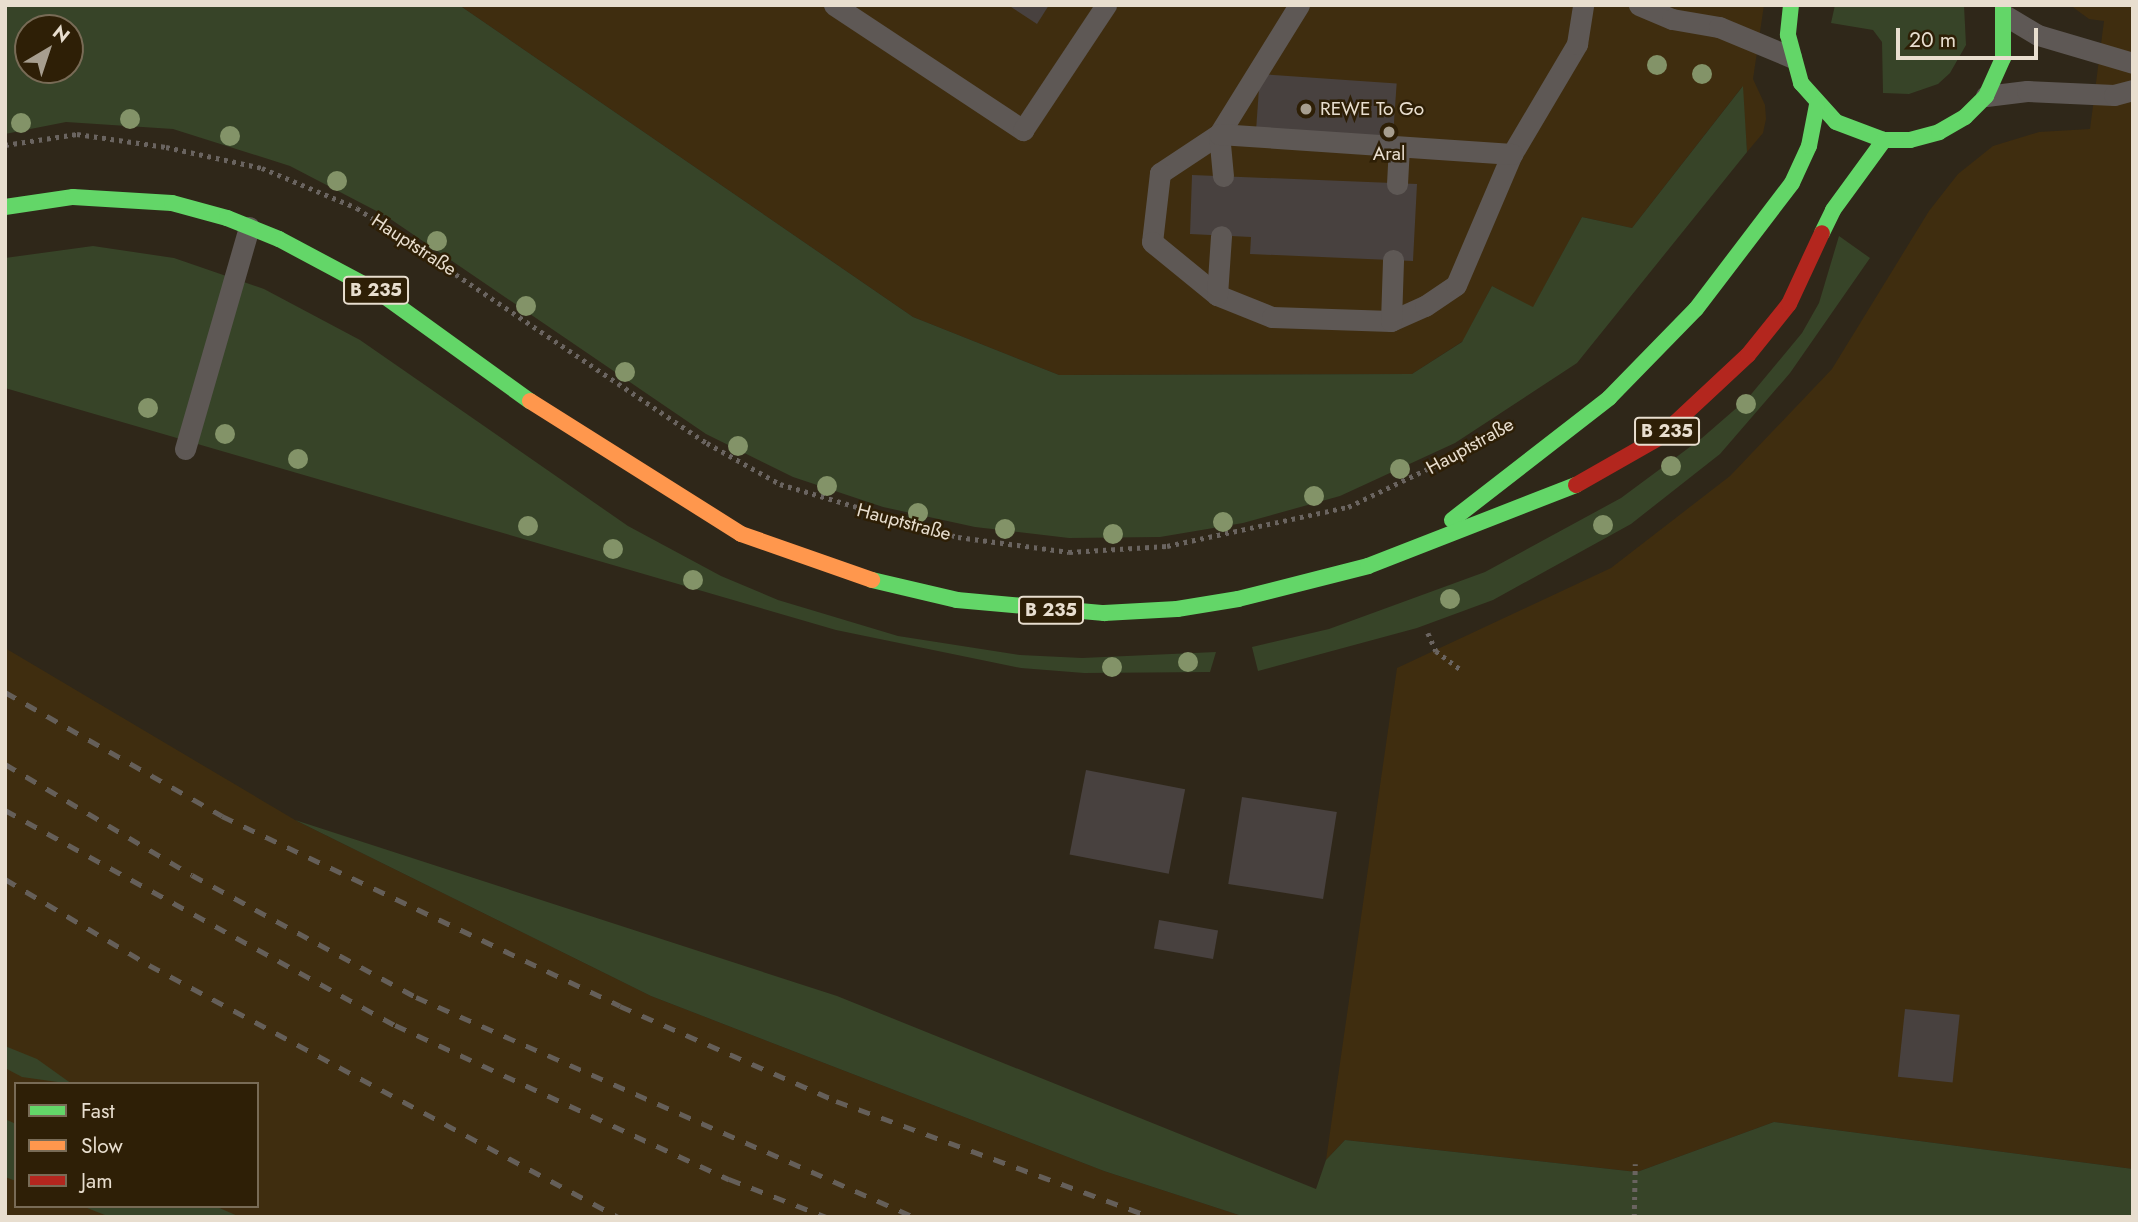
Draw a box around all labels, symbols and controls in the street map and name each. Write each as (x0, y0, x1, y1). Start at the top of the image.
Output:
north arrow (14, 14, 84, 84)
scale bar (1900, 14, 2042, 58)
text: N (47, 19, 76, 49)
text: 20 m (1909, 25, 1956, 55)
place label: REWE To Go (1320, 98, 1424, 120)
marker: REWE To Go (1298, 101, 1314, 117)
marker: Aral (1381, 124, 1397, 140)
place label: Aral (1373, 143, 1405, 165)
street label: Hauptstraße (367, 209, 461, 281)
road number: B 235 (343, 276, 409, 304)
street label: Hauptstraße (1422, 413, 1518, 479)
road number: B 235 (1634, 416, 1700, 446)
street label: Hauptstraße (854, 499, 954, 545)
road number: B 235 (1018, 596, 1084, 624)
legend (14, 1082, 259, 1208)
text: Fast (81, 1096, 114, 1126)
text: Slow (81, 1131, 123, 1161)
text: Jam (81, 1166, 113, 1196)

